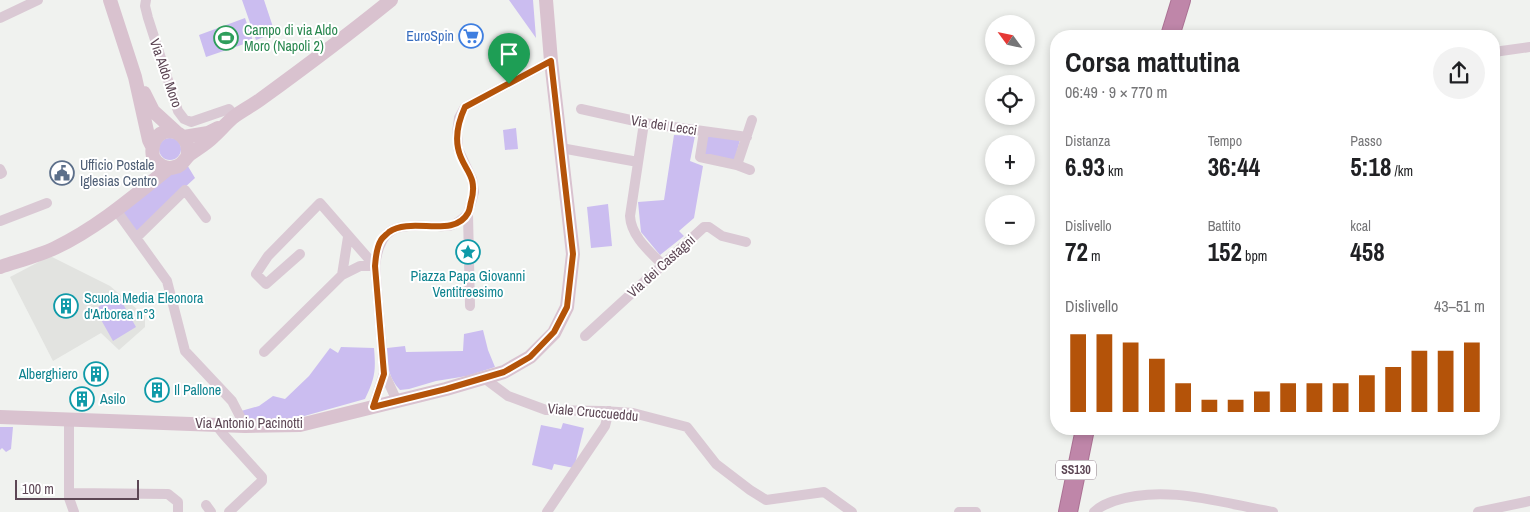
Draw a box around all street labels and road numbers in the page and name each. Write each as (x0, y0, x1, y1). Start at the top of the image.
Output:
street label: Via Aldo Moro (146, 36, 186, 110)
street label: Via dei Lecci (630, 111, 698, 139)
street label: Via dei Castagni (623, 231, 699, 301)
street label: Viale Cruccueddu (547, 399, 639, 425)
street label: Via Antonio Pacinotti (195, 414, 303, 432)
road number: SS130 (1056, 460, 1096, 480)

